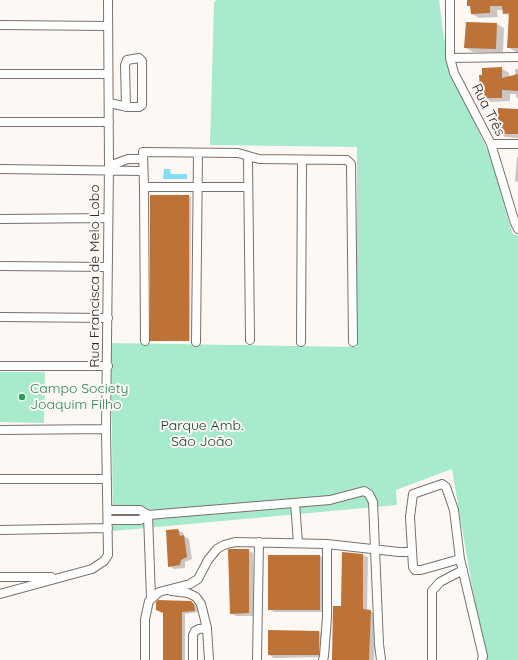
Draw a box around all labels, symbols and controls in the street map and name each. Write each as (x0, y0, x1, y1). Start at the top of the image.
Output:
street label: Rua Três (468, 81, 508, 139)
street label: Rua Francisca de Melo Lobo (87, 184, 103, 368)
place label: Campo Society Joaquim Filho (30, 381, 128, 414)
marker: Campo Society Joaquim Filho (17, 392, 27, 402)
park label: Parque Amb. São João (161, 418, 243, 450)

